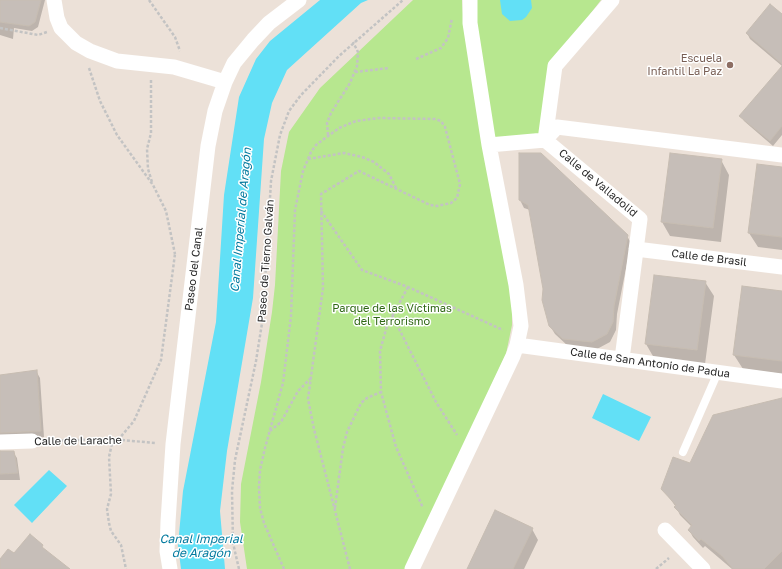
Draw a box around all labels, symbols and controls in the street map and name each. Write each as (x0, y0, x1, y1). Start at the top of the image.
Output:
place label: Escuela Infantil La Paz (647, 52, 722, 78)
marker: Escuela Infantil La Paz (725, 60, 735, 70)
street label: Calle de Valladolid (556, 146, 640, 220)
water label: Canal Imperial de Aragón (228, 147, 254, 293)
street label: Paseo de Tierno Galván (255, 199, 277, 323)
street label: Paseo del Canal (182, 226, 206, 312)
street label: Calle de Brasil (671, 247, 747, 269)
park label: Parque de las Víctimas del Terrorismo (332, 302, 452, 328)
street label: Calle de San Antonio de Padua (569, 345, 731, 381)
street label: Calle de Larache (34, 434, 122, 448)
water label: Canal Imperial de Aragón (159, 532, 243, 560)

